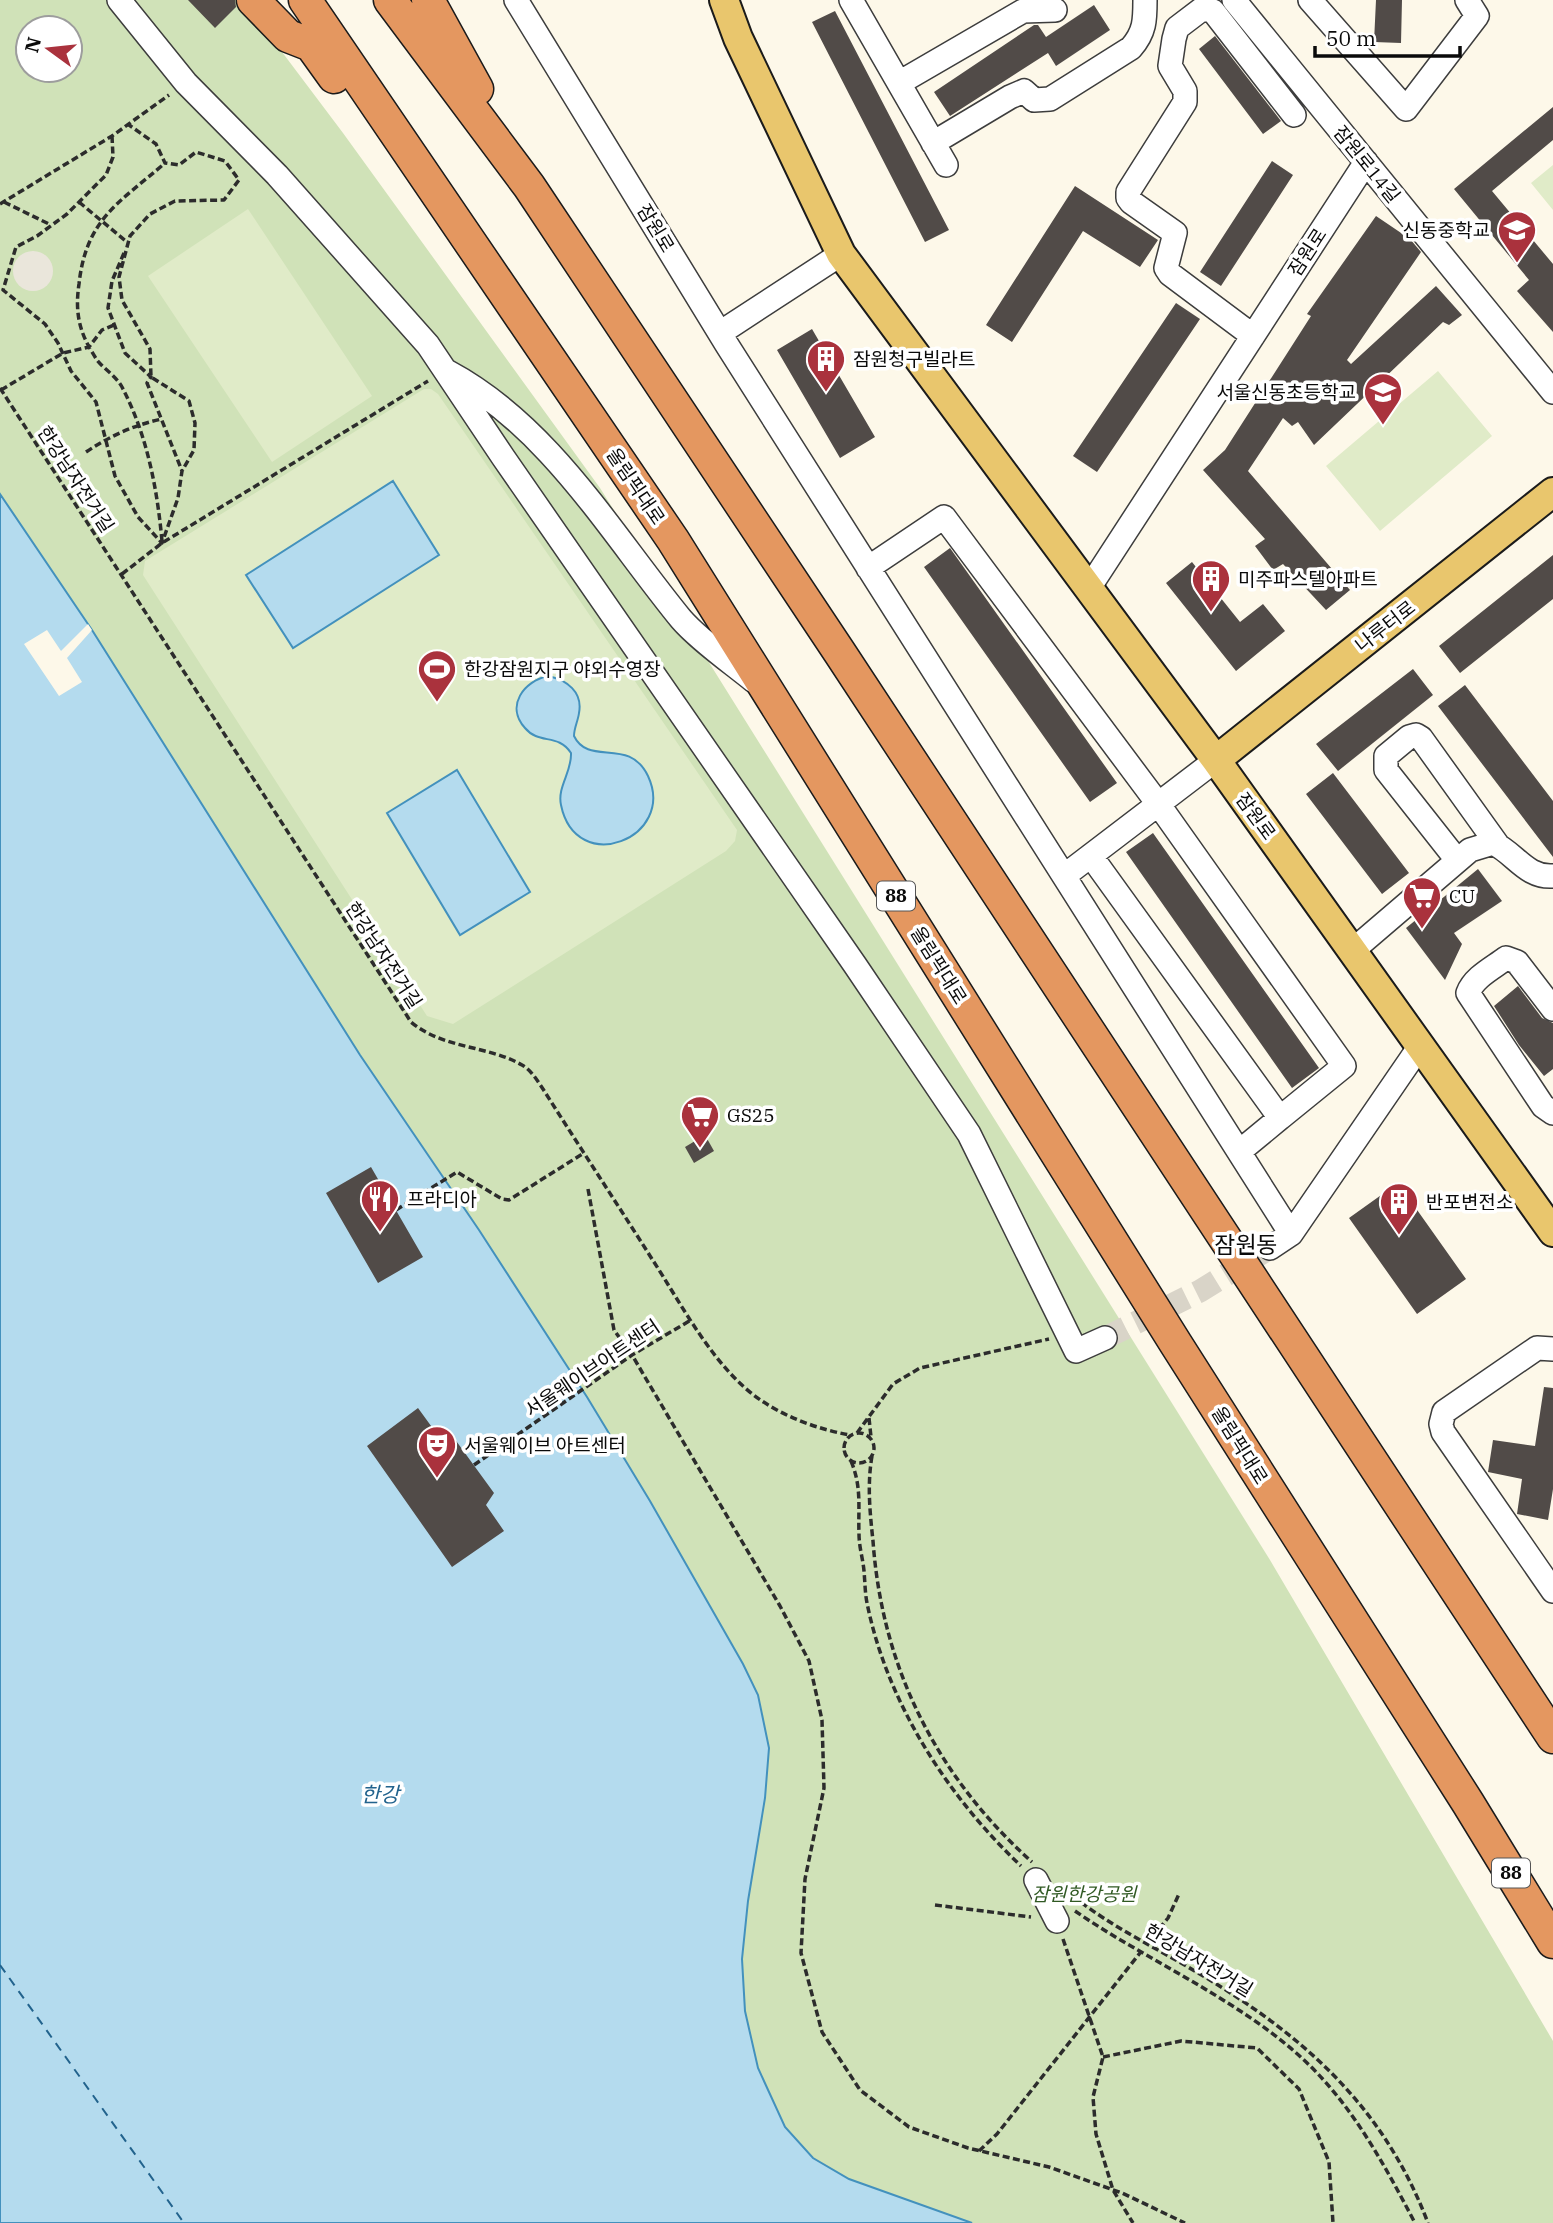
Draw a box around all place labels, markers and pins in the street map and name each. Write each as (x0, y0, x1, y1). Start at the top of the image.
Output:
school or university icon: 신동중학교 (1496, 209, 1538, 264)
place label: 신동중학교 (1403, 218, 1490, 242)
building icon: 잠원청구빌라트 (805, 338, 847, 393)
place label: 잠원청구빌라트 (853, 347, 975, 371)
school or university icon: 서울신동초등학교 (1362, 371, 1404, 426)
place label: 서울신동초등학교 (1216, 380, 1356, 404)
building icon: 미주파스텔아파트 (1190, 558, 1232, 613)
place label: 미주파스텔아파트 (1238, 567, 1378, 591)
sports icon: 한강잠원지구 야외수영장 (416, 648, 458, 703)
place label: 한강잠원지구 야외수영장 (464, 657, 661, 681)
supermarket icon: CU (1401, 875, 1443, 930)
place label: CU (1449, 884, 1475, 908)
supermarket icon: GS25 (679, 1094, 721, 1149)
place label: GS25 (727, 1103, 775, 1127)
restaurant icon: 프라디아 (359, 1178, 401, 1233)
building icon: 반포변전소 (1378, 1181, 1420, 1236)
place label: 프라디아 (407, 1187, 477, 1211)
place label: 반포변전소 (1426, 1190, 1513, 1214)
theatre icon: 서울웨이브 아트센터 (416, 1424, 458, 1479)
place label: 서울웨이브 아트센터 (464, 1433, 626, 1457)

